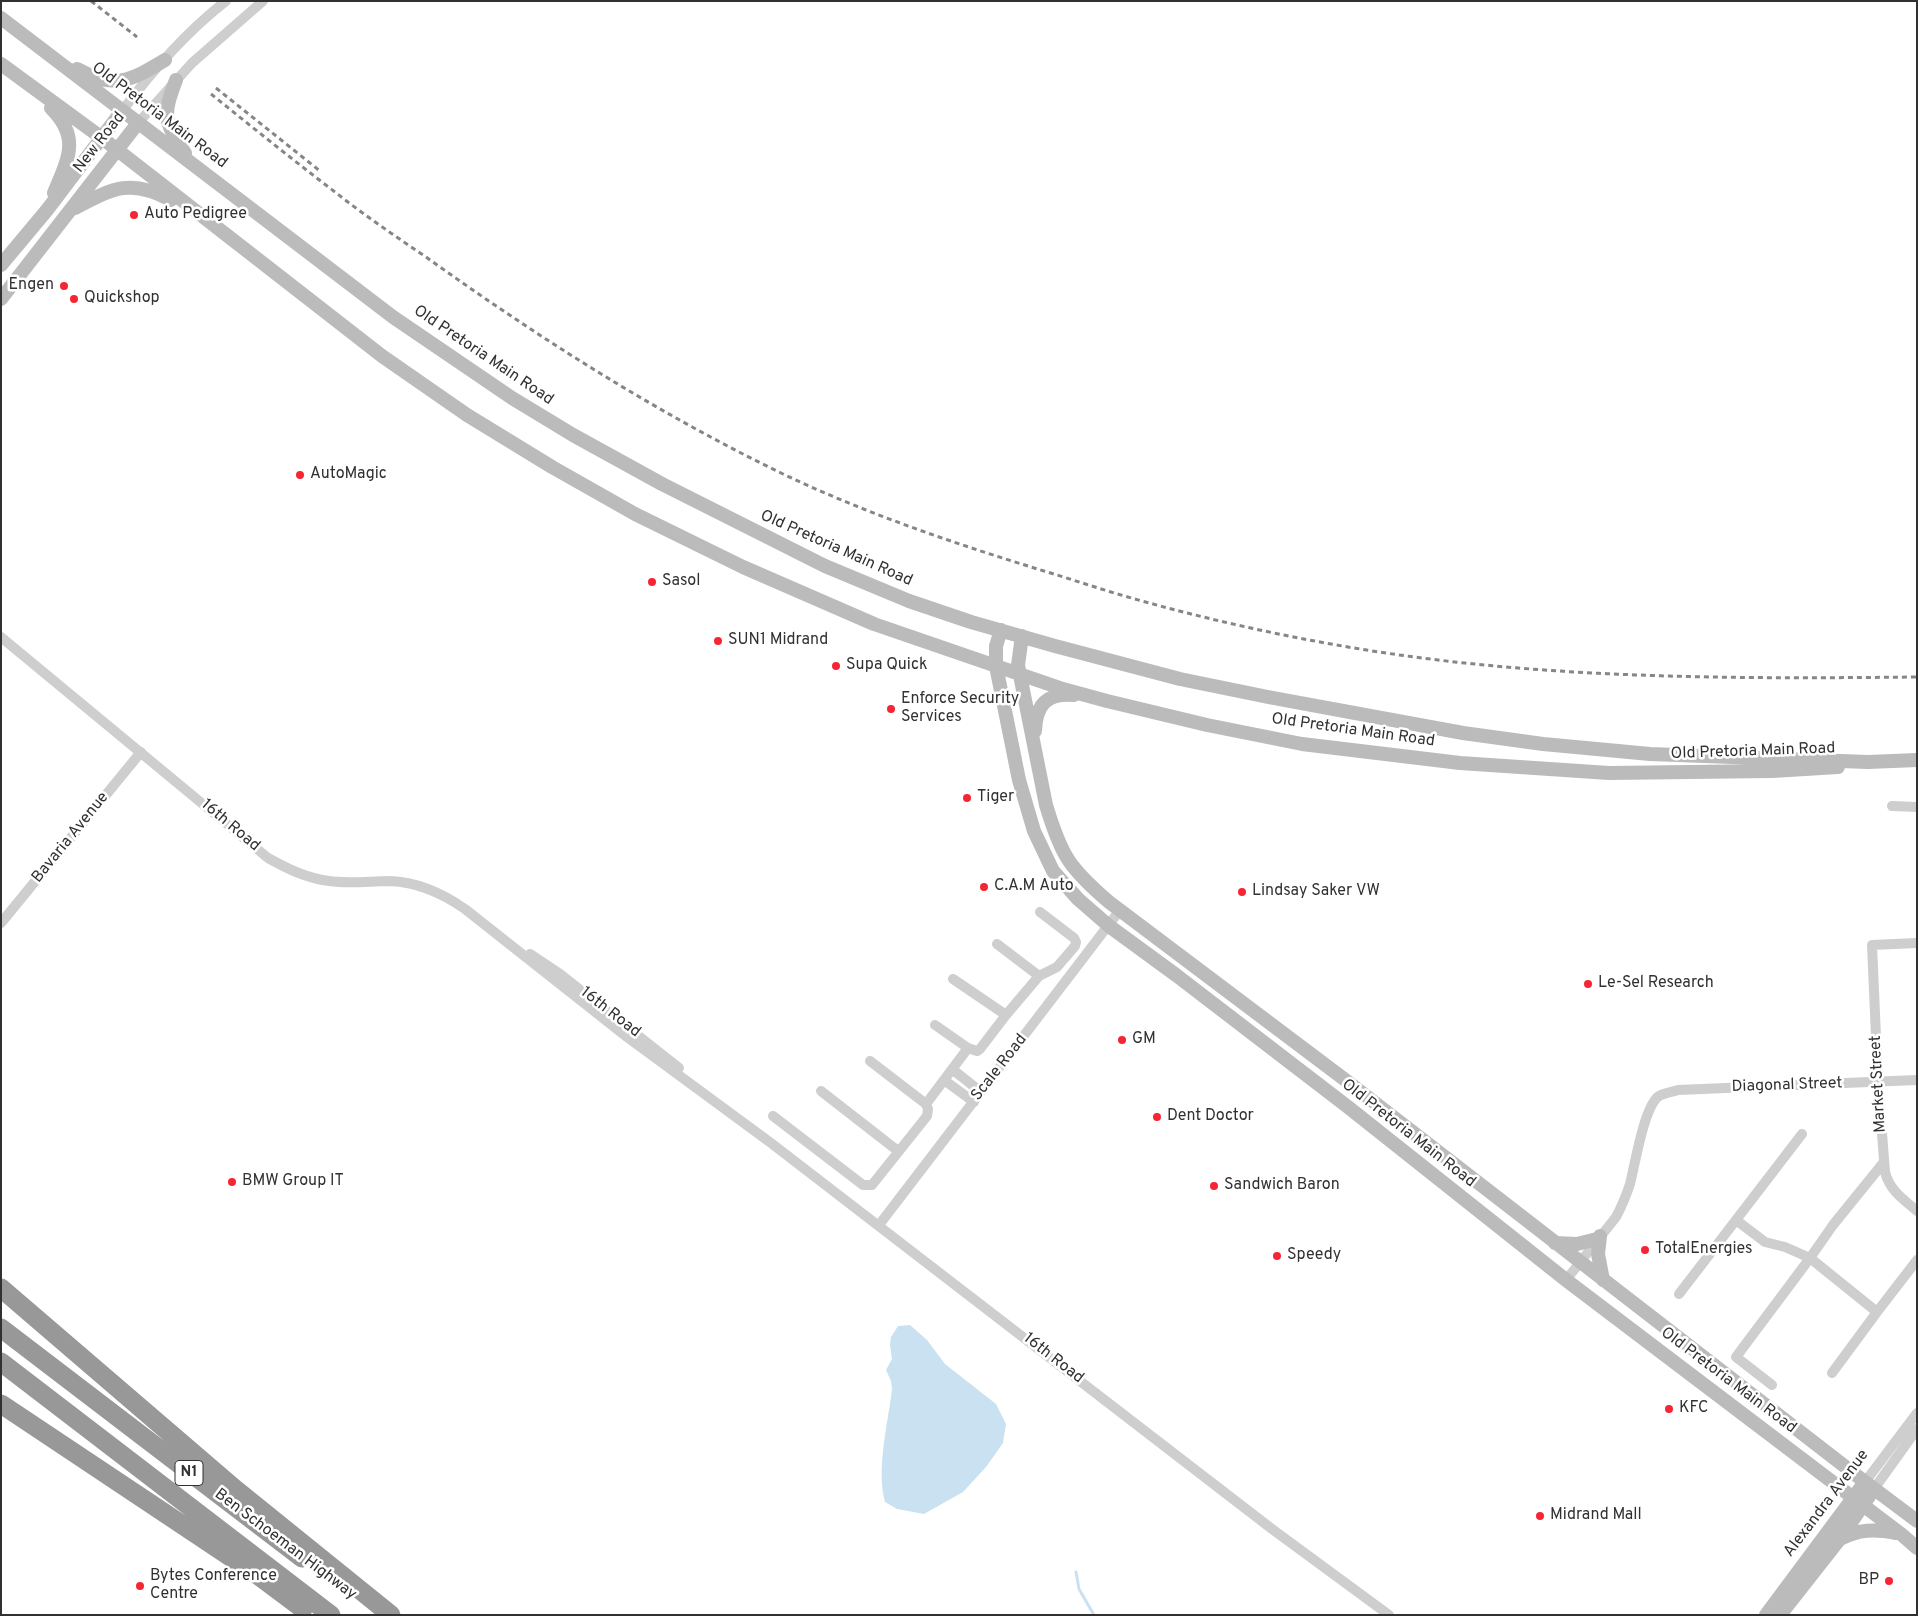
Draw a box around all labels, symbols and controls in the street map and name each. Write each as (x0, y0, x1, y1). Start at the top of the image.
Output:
street label: Old Pretoria Main Road (87, 59, 231, 173)
street label: New Road (70, 109, 130, 177)
place label: Auto Pedigree (144, 205, 247, 225)
marker: Auto Pedigree (128, 209, 140, 221)
place label: Engen (9, 276, 54, 296)
marker: Engen (58, 280, 70, 292)
place label: Quickshop (84, 289, 160, 309)
marker: Quickshop (68, 293, 80, 305)
street label: Old Pretoria Main Road (409, 302, 557, 410)
place label: AutoMagic (310, 465, 387, 485)
marker: AutoMagic (294, 469, 306, 481)
street label: Old Pretoria Main Road (757, 507, 915, 591)
place label: Sasol (662, 572, 700, 592)
marker: Sasol (646, 576, 658, 588)
place label: SUN1 Midrand (728, 631, 828, 651)
marker: SUN1 Midrand (712, 635, 724, 647)
place label: Supa Quick (846, 656, 927, 676)
marker: Supa Quick (830, 660, 842, 672)
place label: Enforce Security Services (901, 690, 1019, 728)
marker: Enforce Security Services (885, 703, 897, 715)
street label: Old Pretoria Main Road (1270, 710, 1436, 752)
street label: Old Pretoria Main Road (1670, 740, 1836, 764)
place label: Tiger (977, 788, 1014, 808)
street label: Bavaria Avenue (28, 789, 114, 887)
marker: Tiger (961, 792, 973, 804)
street label: 16th Road (197, 796, 263, 856)
place label: C.A.M Auto (994, 877, 1074, 897)
marker: C.A.M Auto (978, 881, 990, 893)
place label: Lindsay Saker VW (1252, 882, 1380, 902)
marker: Lindsay Saker VW (1236, 886, 1248, 898)
place label: Le-Sel Research (1598, 974, 1714, 994)
marker: Le-Sel Research (1582, 978, 1594, 990)
street label: 16th Road (576, 984, 644, 1042)
place label: GM (1132, 1030, 1156, 1050)
street label: Scale Road (968, 1031, 1032, 1105)
marker: GM (1116, 1034, 1128, 1046)
street label: Market Street (1867, 1035, 1891, 1133)
street label: Diagonal Street (1731, 1074, 1843, 1098)
street label: Old Pretoria Main Road (1337, 1076, 1479, 1192)
place label: Dent Doctor (1167, 1107, 1254, 1127)
marker: Dent Doctor (1151, 1111, 1163, 1123)
place label: BMW Group IT (242, 1172, 344, 1192)
marker: BMW Group IT (226, 1176, 238, 1188)
place label: Sandwich Baron (1224, 1176, 1340, 1196)
marker: Sandwich Baron (1208, 1180, 1220, 1192)
place label: TotalEnergies (1655, 1240, 1753, 1260)
marker: TotalEnergies (1639, 1244, 1651, 1256)
place label: Speedy (1287, 1246, 1341, 1266)
marker: Speedy (1271, 1250, 1283, 1262)
street label: Old Pretoria Main Road (1656, 1324, 1800, 1438)
street label: 16th Road (1019, 1330, 1087, 1388)
place label: KFC (1679, 1399, 1708, 1419)
marker: KFC (1663, 1403, 1675, 1415)
street label: Alexandra Avenue (1780, 1447, 1874, 1561)
road number: N1 (175, 1460, 203, 1486)
street label: Ben Schoeman Highway (210, 1485, 360, 1605)
place label: Midrand Mall (1550, 1506, 1642, 1526)
marker: Midrand Mall (1534, 1510, 1546, 1522)
place label: Bytes Conference Centre (150, 1567, 277, 1605)
place label: BP (1858, 1571, 1879, 1591)
marker: BP (1883, 1575, 1895, 1587)
marker: Bytes Conference Centre (134, 1580, 146, 1592)

